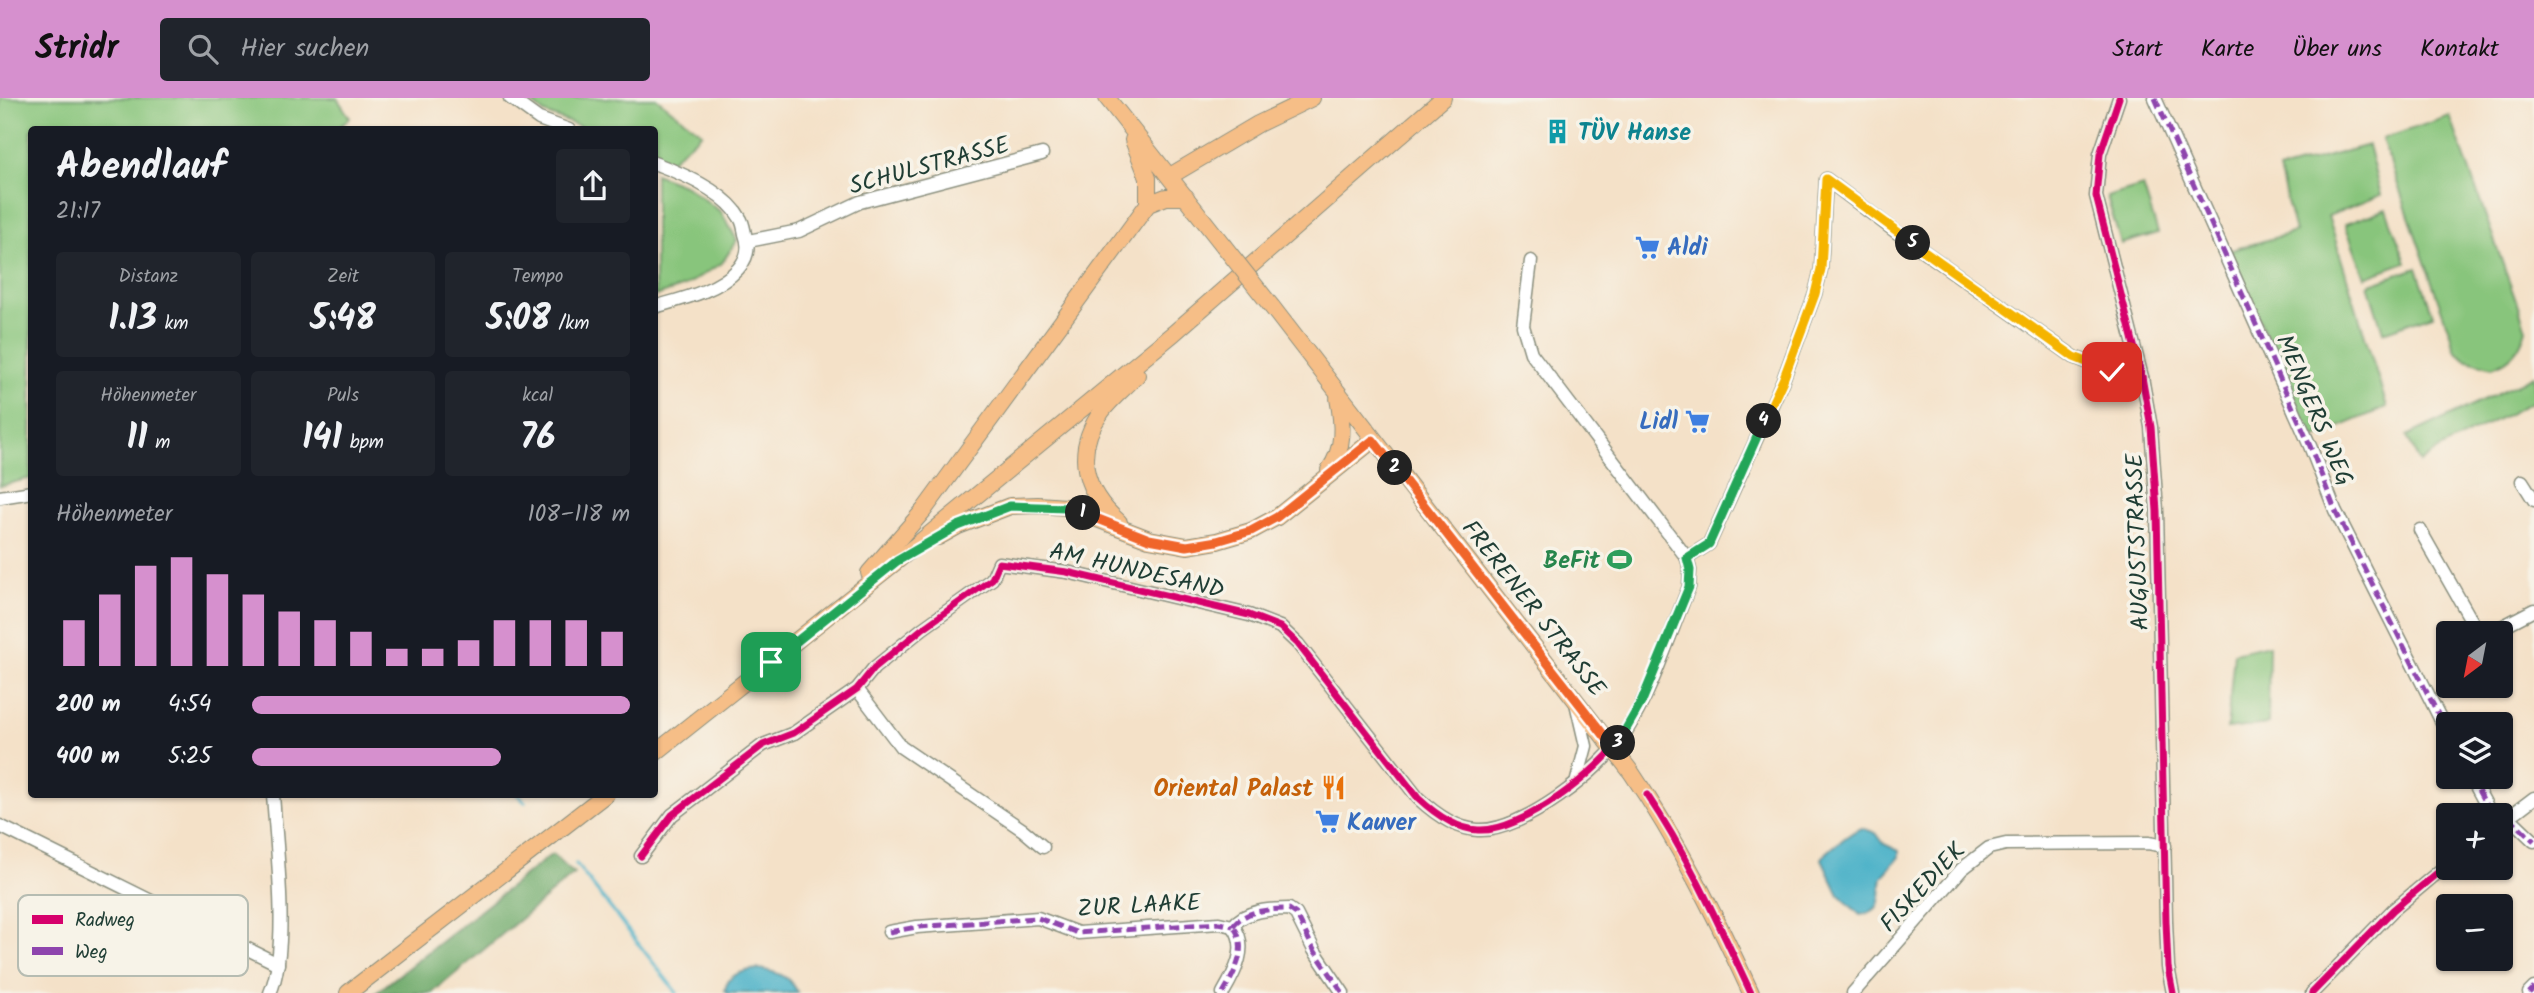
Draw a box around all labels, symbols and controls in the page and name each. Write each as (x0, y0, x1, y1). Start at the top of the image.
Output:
search box (160, 18, 650, 81)
text: Stridr (35, 23, 118, 76)
text: Hier suchen (240, 28, 369, 70)
icon: search (184, 30, 222, 68)
text: Start (2112, 30, 2163, 69)
text: Karte (2201, 30, 2254, 69)
text: Über uns (2292, 30, 2382, 69)
text: Kontakt (2420, 30, 2499, 69)
place label: TÜV Hanse (1578, 114, 1691, 153)
building icon: TÜV Hanse (1544, 118, 1572, 146)
street label: SCHULSTRASSE (845, 126, 1015, 207)
text: Abendlauf (56, 138, 226, 198)
button: share (556, 149, 630, 223)
text: 21:17 (56, 194, 100, 230)
pin: 5 (1896, 226, 1930, 260)
text: 5 (1908, 227, 1917, 257)
place label: Aldi (1667, 229, 1708, 268)
supermarket icon: Aldi (1633, 233, 1661, 261)
text: Distanz (119, 262, 178, 292)
text: Zeit (327, 262, 359, 292)
text: Tempo (512, 262, 563, 292)
text: 1.13 (108, 292, 157, 348)
text: 5:48 (310, 292, 376, 348)
text: 5:08 (486, 292, 551, 348)
text: km (157, 309, 188, 339)
text: /km (551, 309, 589, 339)
street label: MENGERS WEG (2264, 328, 2363, 493)
pin (2082, 342, 2142, 402)
icon: check (2093, 353, 2131, 391)
text: Höhenmeter (100, 381, 196, 411)
text: Puls (327, 381, 359, 411)
text: kcal (522, 381, 553, 411)
place label: Lidl (1639, 403, 1679, 442)
pin: 4 (1746, 404, 1782, 438)
text: 4 (1758, 405, 1769, 435)
supermarket icon: Lidl (1684, 407, 1712, 435)
text: 11 (126, 411, 148, 467)
text: 141 (302, 411, 342, 467)
text: 76 (520, 411, 555, 467)
text: m (148, 428, 170, 458)
text: bpm (342, 428, 384, 458)
pin: 2 (1378, 450, 1412, 486)
text: 2 (1389, 452, 1400, 482)
street label: AUGUSTSTRASSE (2116, 452, 2161, 631)
pin: 1 (1066, 496, 1100, 530)
text: Höhenmeter (56, 497, 172, 533)
text: 108–118 m (528, 497, 630, 533)
text: 1 (1080, 497, 1085, 527)
street label: FRERENER STRASSE (1451, 512, 1615, 707)
street label: AM HUNDESAND (1045, 532, 1228, 611)
place label: BeFit (1543, 542, 1601, 581)
sports icon: BeFit (1606, 546, 1634, 574)
north arrow (2436, 621, 2513, 698)
map controls (2436, 621, 2513, 971)
pin (741, 632, 801, 692)
icon: arrive (752, 643, 790, 681)
text: 200 m (56, 687, 121, 723)
text: 4:54 (168, 687, 211, 723)
button: layers (2436, 712, 2513, 789)
pin: 3 (1600, 726, 1636, 760)
text: 3 (1612, 727, 1623, 757)
text: 400 m (56, 739, 120, 775)
text: 5:25 (168, 739, 212, 775)
place label: Oriental Palast (1153, 770, 1314, 809)
restaurant icon: Oriental Palast (1319, 774, 1347, 802)
button: + (2436, 803, 2513, 880)
place label: Kauver (1347, 804, 1417, 843)
supermarket icon: Kauver (1313, 808, 1341, 836)
street label: FISKEDIEK (1871, 833, 1976, 942)
street label: ZUR LAAKE (1076, 884, 1203, 929)
button: − (2436, 894, 2513, 971)
legend (18, 895, 248, 976)
text: Radweg (75, 906, 135, 936)
text: Weg (75, 938, 107, 968)

